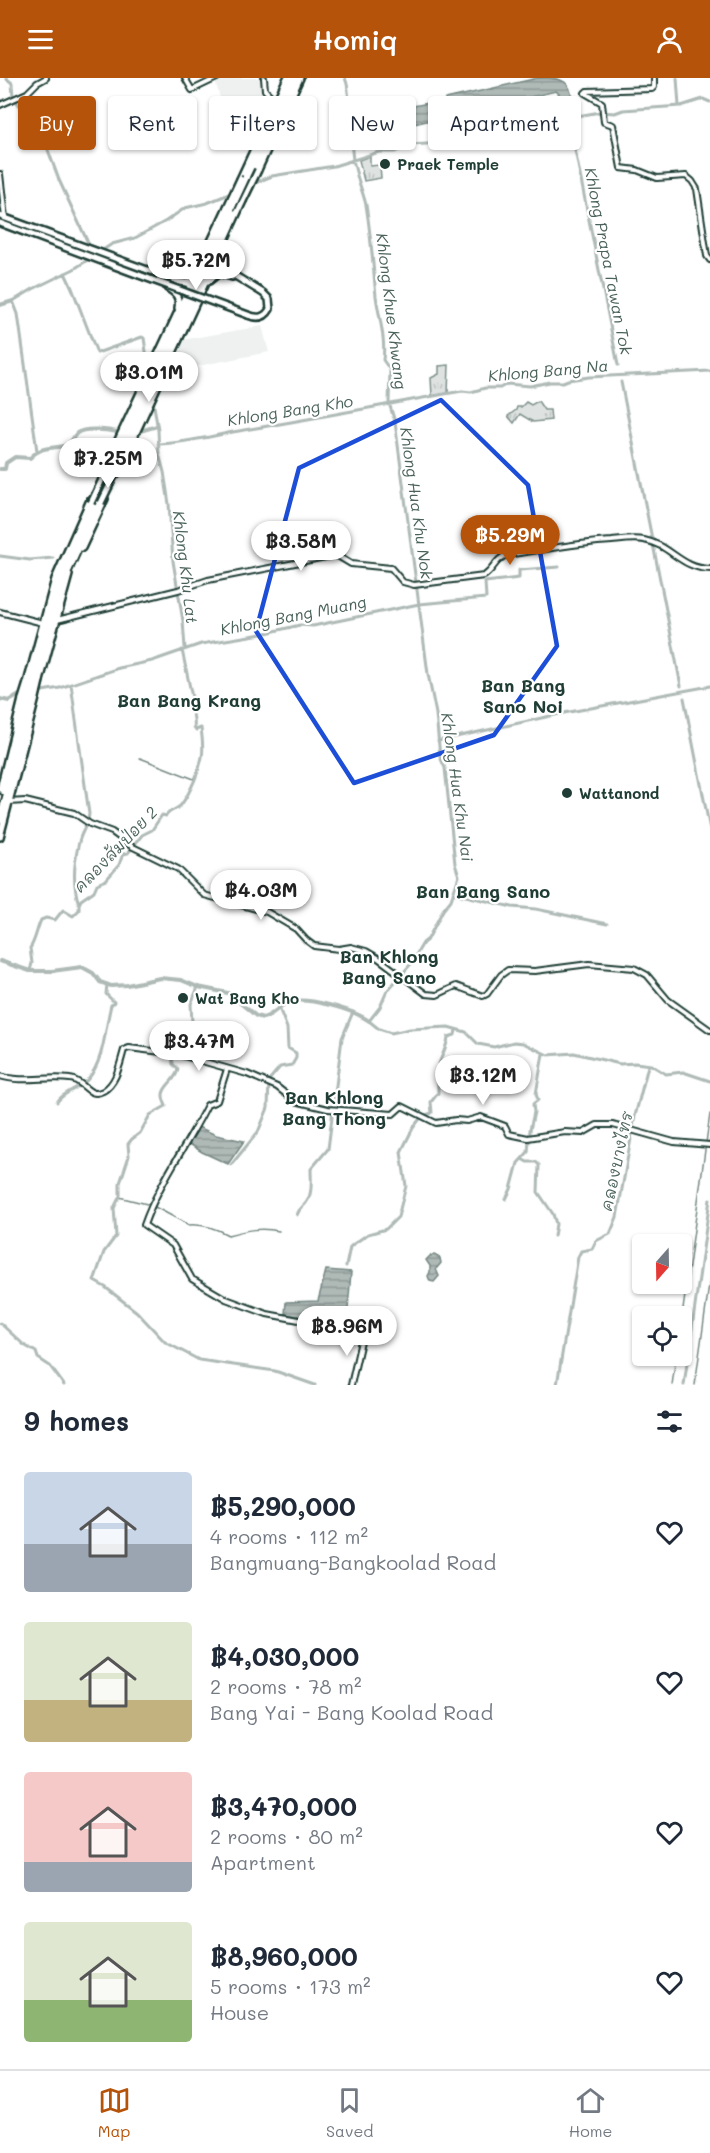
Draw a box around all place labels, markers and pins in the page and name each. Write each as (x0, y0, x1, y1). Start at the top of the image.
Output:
place label: Praek Temple (397, 154, 499, 174)
marker: Praek Temple (378, 157, 392, 171)
pin: ฿5.72M (147, 240, 245, 291)
pin: ฿3.01M (100, 352, 198, 403)
pin: ฿7.25M (59, 438, 157, 489)
pin: ฿5.29M (461, 515, 559, 566)
pin: ฿3.58M (252, 521, 350, 572)
place label: Wattanond (579, 783, 660, 803)
marker: Wattanond (560, 786, 574, 800)
pin: ฿4.03M (212, 870, 310, 921)
place label: Wat Bang Kho (195, 988, 299, 1008)
marker: Wat Bang Kho (176, 991, 190, 1005)
pin: ฿3.47M (150, 1021, 248, 1072)
pin: ฿3.12M (434, 1055, 532, 1106)
pin: ฿8.96M (298, 1306, 396, 1357)

